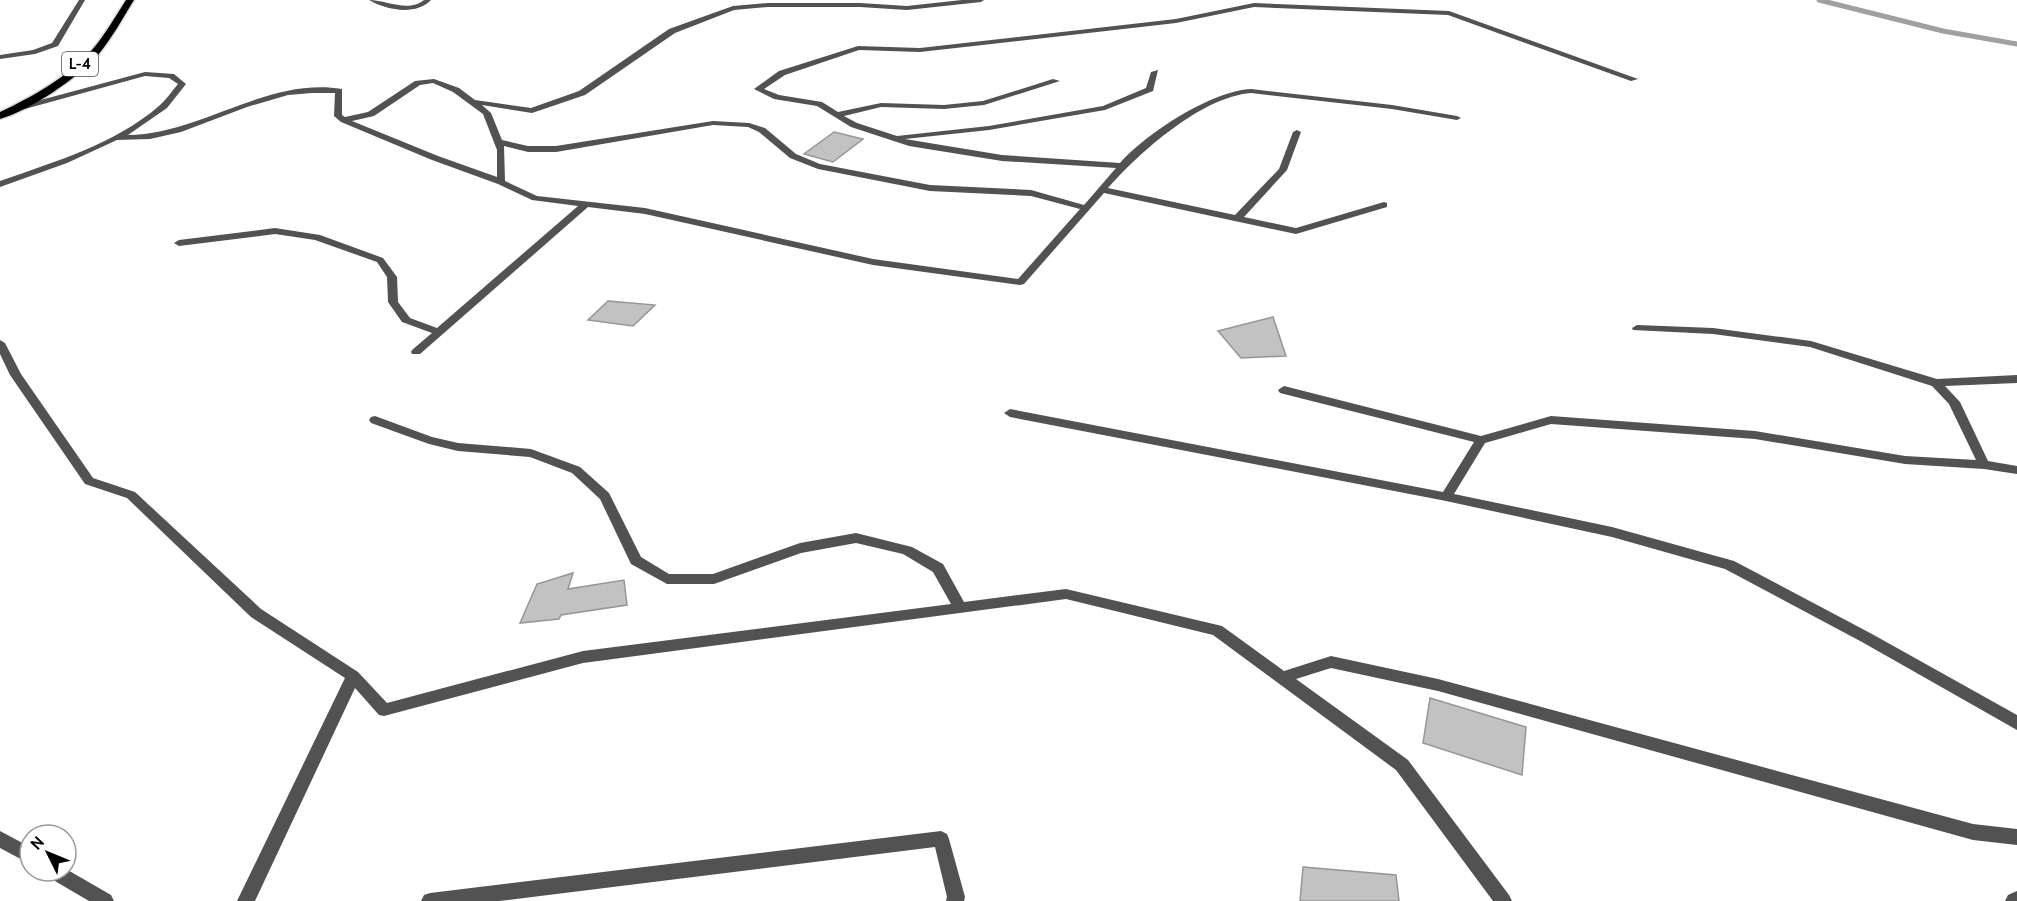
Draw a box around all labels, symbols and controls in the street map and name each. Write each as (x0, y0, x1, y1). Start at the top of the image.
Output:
road number: L-4 (62, 52, 98, 76)
north arrow (18, 823, 78, 883)
text: N (27, 832, 48, 854)

